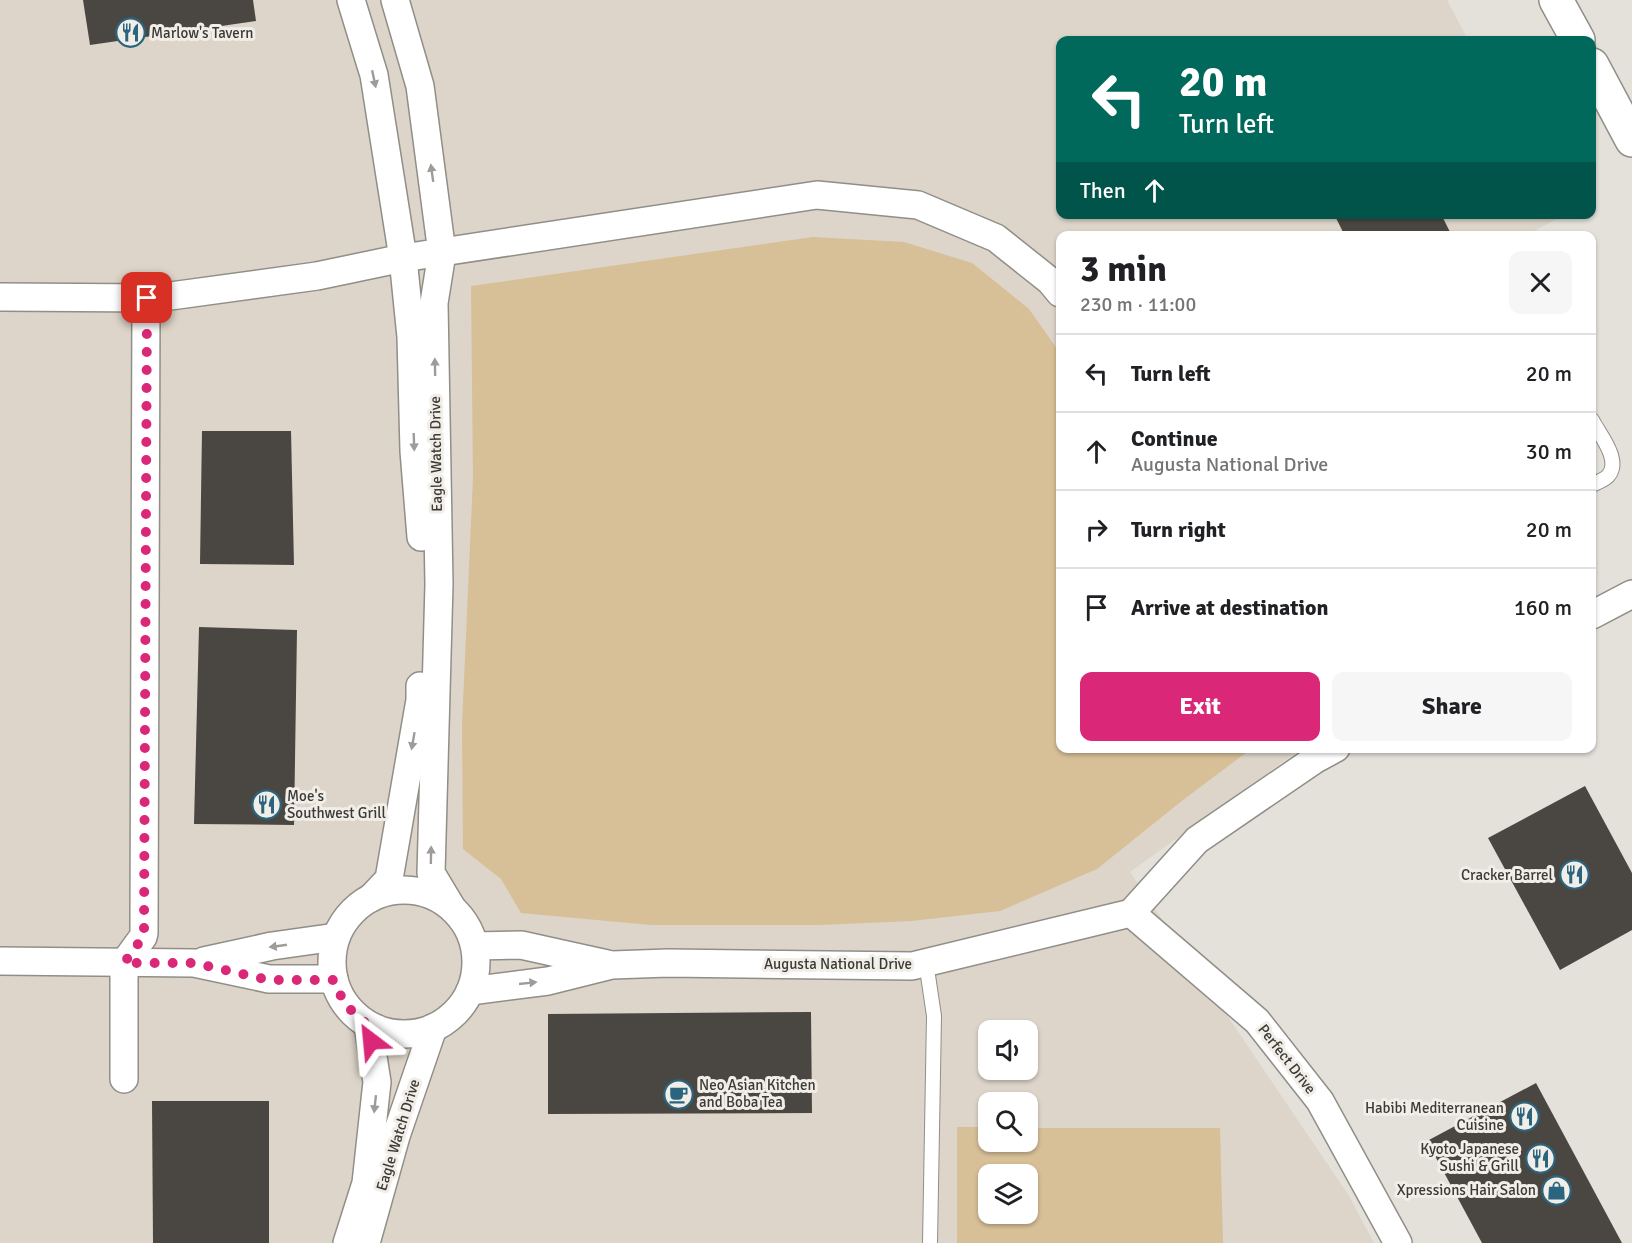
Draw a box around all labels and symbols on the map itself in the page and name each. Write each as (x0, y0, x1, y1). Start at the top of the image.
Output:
restaurant icon: Marlow's Tavern (114, 17, 146, 49)
place label: Marlow's Tavern (151, 24, 253, 42)
one-way arrow (370, 70, 379, 89)
one-way arrow (427, 163, 437, 182)
pin (121, 272, 172, 323)
one-way arrow (430, 357, 440, 376)
street label: Eagle Watch Drive (426, 396, 446, 512)
one-way arrow (409, 433, 418, 452)
one-way arrow (408, 732, 417, 751)
place label: Moe's Southwest Grill (287, 787, 386, 822)
restaurant icon: Moe's Southwest Grill (250, 789, 282, 821)
one-way arrow (426, 846, 436, 865)
restaurant icon: Cracker Barrel (1558, 859, 1590, 891)
place label: Cracker Barrel (1461, 866, 1553, 884)
one-way arrow (268, 941, 287, 950)
street label: Augusta National Drive (764, 955, 912, 973)
one-way arrow (519, 979, 538, 988)
position arrow (339, 1009, 403, 1073)
street label: Perfect Drive (1254, 1021, 1320, 1097)
place label: Neo Asian Kitchen and Boba Tea (699, 1076, 816, 1111)
street label: Eagle Watch Drive (372, 1077, 424, 1193)
cafe icon: Neo Asian Kitchen and Boba Tea (662, 1078, 694, 1110)
one-way arrow (370, 1095, 380, 1114)
place label: Habibi Mediterranean Cuisine (1365, 1099, 1504, 1134)
restaurant icon: Habibi Mediterranean Cuisine (1509, 1101, 1541, 1133)
place label: Kyoto Japanese Sushi & Grill (1420, 1140, 1519, 1175)
restaurant icon: Kyoto Japanese Sushi & Grill (1524, 1142, 1556, 1174)
shop icon: Xpressions Hair Salon (1541, 1174, 1573, 1206)
place label: Xpressions Hair Salon (1397, 1181, 1536, 1199)

